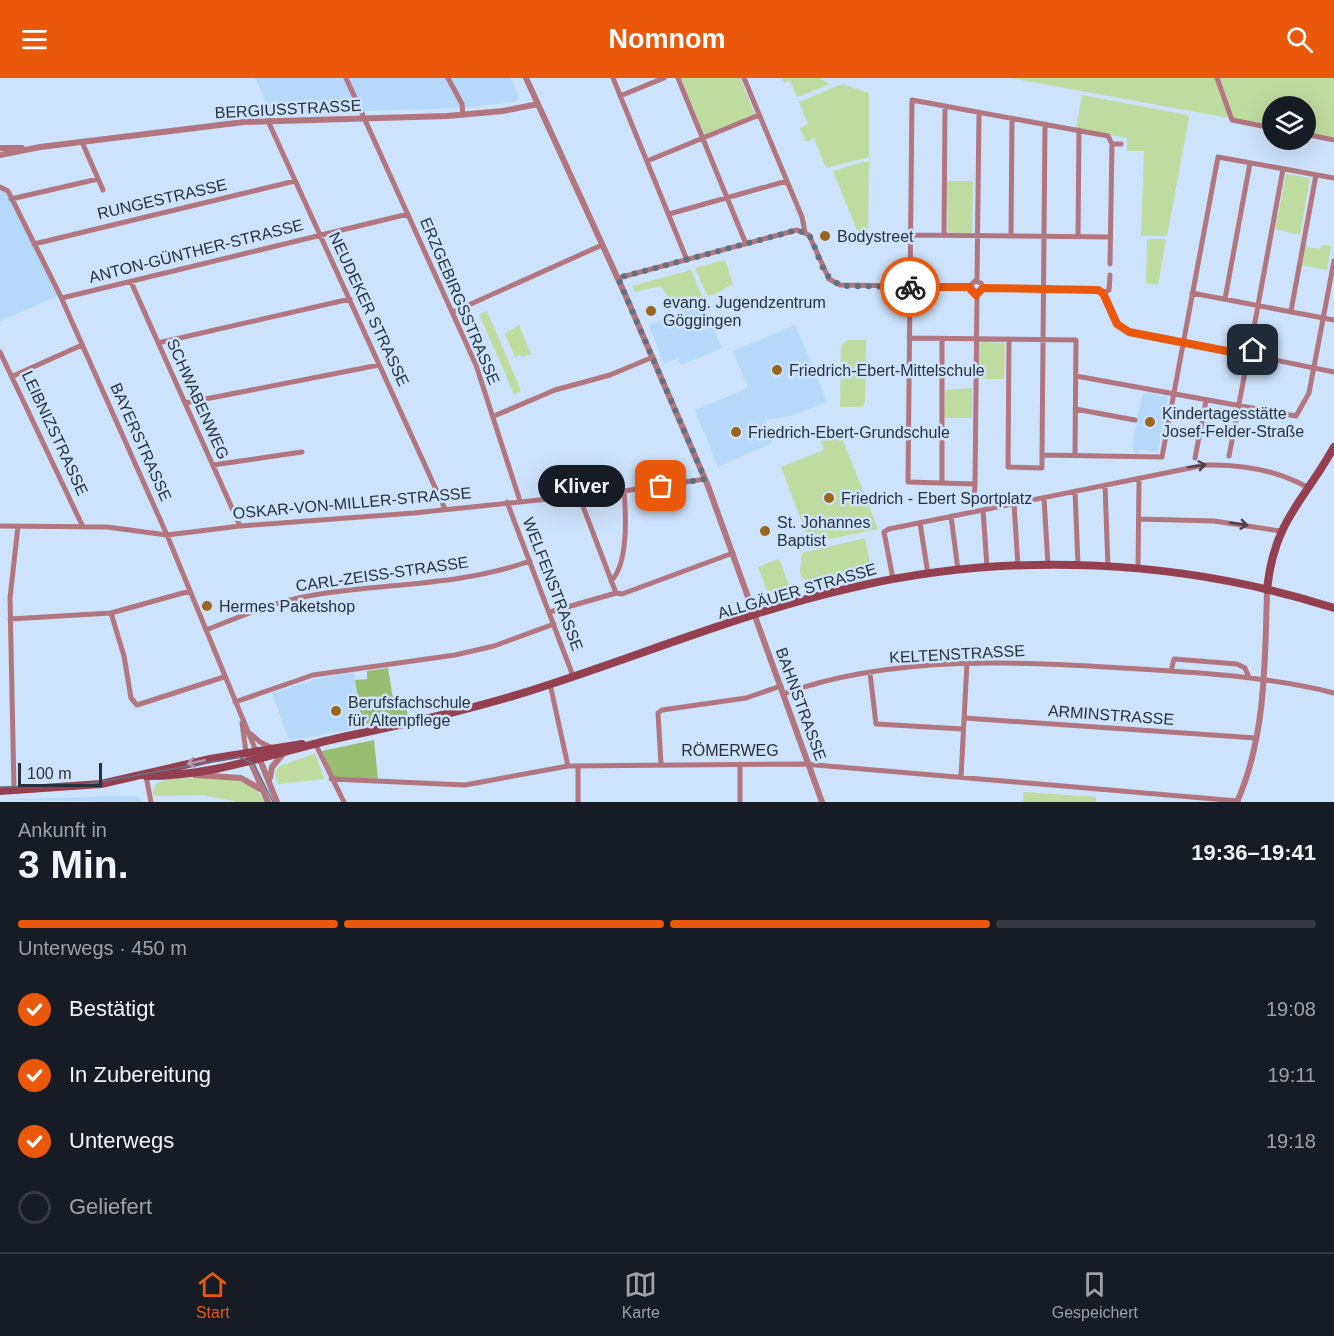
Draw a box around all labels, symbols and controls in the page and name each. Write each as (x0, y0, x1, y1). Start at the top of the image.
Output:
icon: menu (18, 23, 51, 56)
icon: search (1283, 23, 1316, 56)
text: Nomnom (609, 24, 726, 54)
map controls (1262, 96, 1316, 150)
button: layers (1262, 96, 1316, 150)
street label: BERGIUSSTRASSE (214, 97, 362, 121)
street label: RUNGESTRASSE (96, 176, 228, 222)
street label: ERZGEBIRGSSTRASSE (417, 215, 503, 387)
street label: ANTON-GÜNTHER-STRASSE (87, 216, 305, 286)
place label: Bodystreet (837, 228, 914, 245)
street label: NEUDEKER STRASSE (326, 229, 412, 389)
marker: Bodystreet (818, 229, 832, 243)
courier (880, 257, 940, 317)
icon: bike (894, 271, 927, 304)
place label: evang. Jugendzentrum Göggingen (663, 294, 826, 329)
marker: evang. Jugendzentrum Göggingen (644, 304, 658, 318)
pin (1227, 324, 1278, 375)
icon: home (1236, 333, 1269, 366)
street label: SCHWABENWEG (164, 336, 232, 462)
place label: Friedrich-Ebert-Mittelschule (789, 362, 985, 379)
marker: Friedrich-Ebert-Mittelschule (770, 363, 784, 377)
street label: LEIBNIZSTRASSE (19, 368, 91, 498)
street label: BAYERSTRASSE (107, 380, 175, 504)
place label: Kindertagesstätte Josef-Felder-Straße (1162, 405, 1304, 440)
marker: Kindertagesstätte Josef-Felder-Straße (1143, 415, 1157, 429)
place label: Friedrich-Ebert-Grundschule (748, 424, 950, 441)
marker: Friedrich-Ebert-Grundschule (729, 425, 743, 439)
pin (635, 460, 686, 511)
one-way arrow (1186, 461, 1206, 472)
callout: Kliver (538, 465, 625, 507)
icon: bag (644, 469, 677, 502)
text: Kliver (554, 475, 609, 497)
street label: OSKAR-VON-MILLER-STRASSE (232, 484, 472, 522)
place label: Friedrich - Ebert Sportplatz (841, 490, 1032, 507)
marker: Friedrich - Ebert Sportplatz (822, 491, 836, 505)
place label: St. Johannes Baptist (777, 514, 870, 549)
street label: WELFENSTRASSE (520, 515, 586, 653)
one-way arrow (1228, 519, 1248, 530)
marker: St. Johannes Baptist (758, 524, 772, 538)
street label: CARL-ZEISS-STRASSE (295, 553, 469, 595)
street label: ALLGÄUER STRASSE (716, 560, 878, 622)
place label: Hermes Paketshop (219, 598, 355, 615)
marker: Hermes Paketshop (200, 599, 214, 613)
street label: KELTENSTRASSE (889, 642, 1025, 666)
street label: BAHNSTRASSE (773, 645, 829, 763)
place label: Berufsfachschule für Altenpflege (348, 694, 471, 729)
street label: ARMINSTRASSE (1047, 702, 1175, 728)
marker: Berufsfachschule für Altenpflege (329, 704, 343, 718)
street label: RÖMERWEG (681, 742, 779, 759)
one-way arrow (186, 757, 206, 768)
scale bar (18, 760, 102, 788)
text: 100 m (27, 765, 71, 782)
text: Ankunft in (18, 819, 107, 841)
text: 19:36–19:41 (1191, 840, 1316, 865)
text: 3 Min. (18, 843, 129, 886)
text: Unterwegs · 450 m (18, 937, 187, 959)
icon: check (18, 993, 51, 1026)
text: Bestätigt (69, 996, 155, 1021)
text: 19:08 (1266, 998, 1316, 1020)
icon: check (18, 1059, 51, 1092)
text: In Zubereitung (69, 1062, 211, 1087)
text: 19:11 (1267, 1064, 1316, 1086)
icon: check (18, 1125, 51, 1158)
text: Unterwegs (69, 1128, 174, 1153)
text: 19:18 (1266, 1130, 1316, 1152)
text: Geliefert (69, 1194, 152, 1219)
tab: Start (196, 1268, 230, 1322)
tab: Karte (622, 1268, 660, 1322)
tab: Gespeichert (1052, 1268, 1138, 1322)

